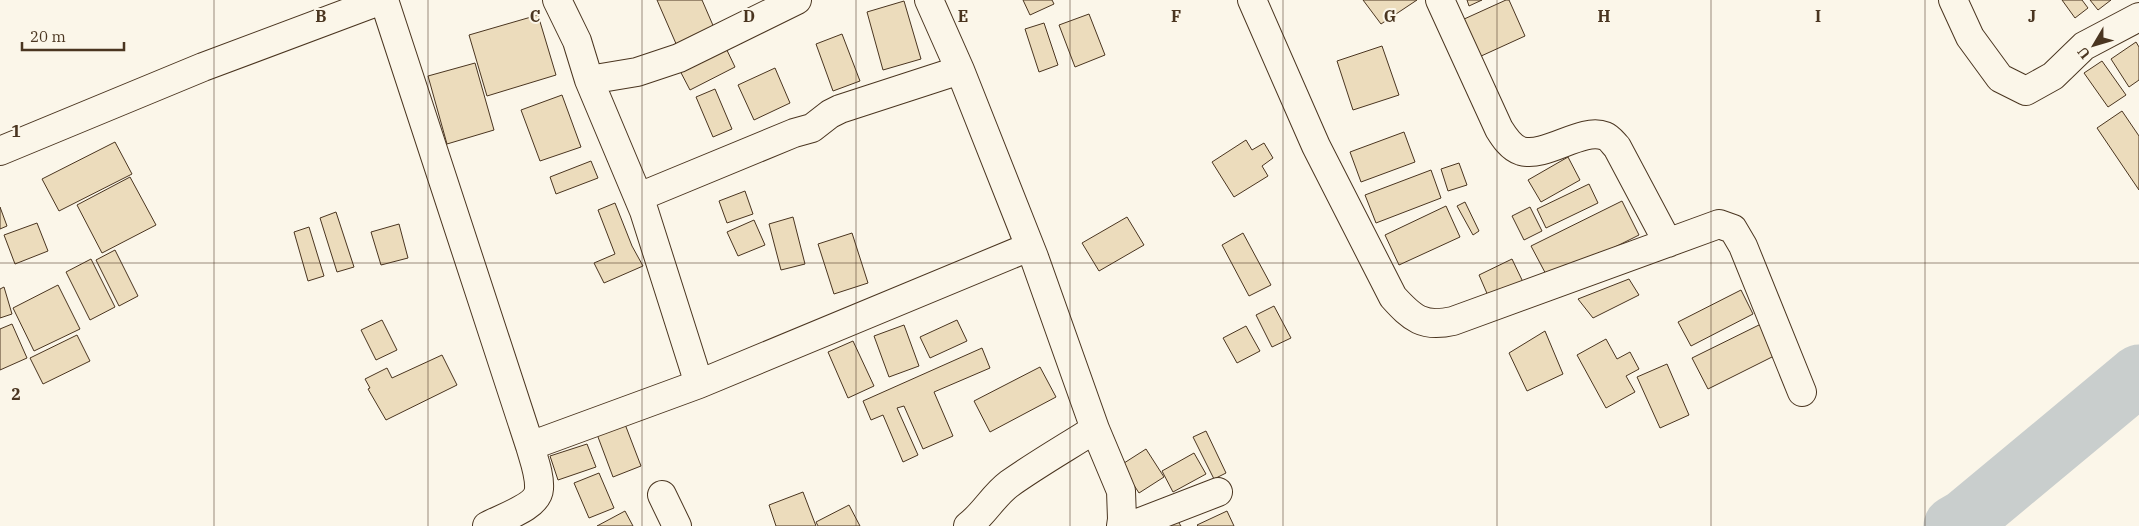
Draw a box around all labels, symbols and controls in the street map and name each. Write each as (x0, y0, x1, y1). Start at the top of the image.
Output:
text: B (315, 6, 327, 26)
text: C (530, 6, 540, 26)
text: D (743, 6, 755, 26)
text: E (958, 6, 968, 26)
text: F (1171, 6, 1181, 26)
text: G (1384, 6, 1396, 26)
text: H (1598, 6, 1611, 26)
text: I (1815, 6, 1821, 26)
text: J (2028, 6, 2036, 26)
scale bar (22, 20, 125, 52)
north arrow (2069, 20, 2119, 70)
text: 20 m (30, 27, 66, 46)
text: U (2073, 43, 2094, 63)
text: 1 (11, 121, 21, 141)
text: 2 (11, 384, 21, 404)

